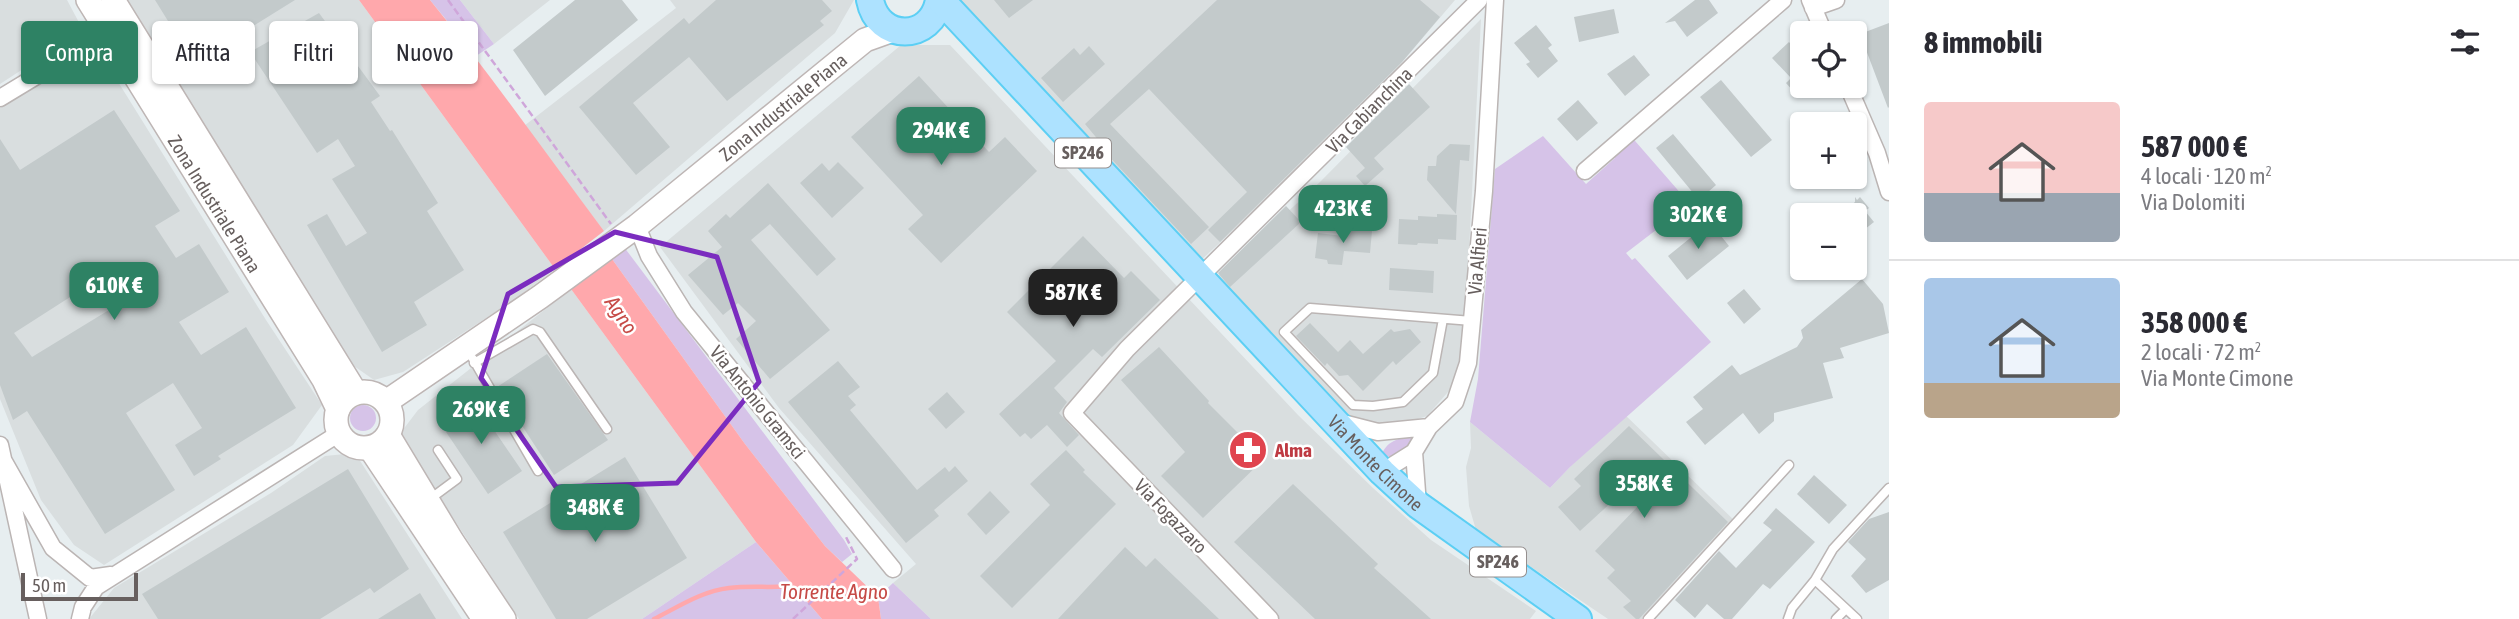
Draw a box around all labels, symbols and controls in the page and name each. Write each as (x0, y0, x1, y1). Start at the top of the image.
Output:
chip: Compra (21, 21, 138, 84)
chip: Affitta (152, 21, 255, 84)
chip: Filtri (269, 21, 358, 84)
chip: Nuovo (372, 21, 478, 84)
map controls (1790, 21, 1867, 280)
button: locate (1790, 21, 1867, 98)
icon: filters (2446, 23, 2484, 61)
text: 8 immobili (1924, 25, 2042, 59)
street label: Zona Industriale Piana (715, 49, 851, 165)
street label: Via Cabianchina (1321, 62, 1417, 158)
pin: 294K € (884, 108, 998, 167)
button: + (1790, 112, 1867, 189)
text: 294K € (912, 117, 970, 143)
text: 587 000 € (2141, 129, 2247, 163)
icon: home (1980, 130, 2064, 214)
street label: Zona Industriale Piana (164, 131, 266, 277)
road number: SP246 (1055, 138, 1111, 168)
text: 4 locali · 120 m² (2141, 163, 2272, 189)
pin: 423K € (1286, 186, 1400, 245)
text: Via Dolomiti (2141, 189, 2246, 215)
pin: 302K € (1641, 191, 1755, 251)
text: 423K € (1314, 195, 1372, 221)
text: 302K € (1669, 201, 1727, 227)
button: − (1790, 203, 1867, 280)
street label: Via Alfieri (1463, 226, 1491, 296)
pin: 610K € (57, 262, 171, 322)
pin: 587K € (1016, 270, 1130, 329)
text: 610K € (85, 272, 143, 298)
text: 587K € (1044, 279, 1102, 305)
water label: Agno (600, 290, 643, 338)
text: 358 000 € (2141, 305, 2247, 339)
icon: home (1980, 306, 2064, 390)
text: 2 locali · 72 m² (2141, 339, 2261, 365)
street label: Via Antonio Gramsci (706, 341, 810, 463)
text: Via Monte Cimone (2141, 365, 2293, 391)
pin: 269K € (424, 386, 538, 446)
text: 269K € (452, 396, 510, 422)
street label: Via Monte Cimone (1323, 410, 1428, 515)
pharmacy icon: Alma (1227, 429, 1269, 471)
place label: Alma (1274, 439, 1312, 461)
pin: 358K € (1587, 461, 1701, 520)
text: 358K € (1615, 470, 1673, 496)
street label: Via Fogazzaro (1130, 474, 1212, 558)
pin: 348K € (538, 484, 652, 544)
text: 348K € (566, 494, 624, 520)
road number: SP246 (1470, 548, 1526, 576)
scale bar (21, 570, 138, 602)
text: 50 m (32, 574, 66, 596)
water label: Torrente Agno (780, 579, 888, 603)

